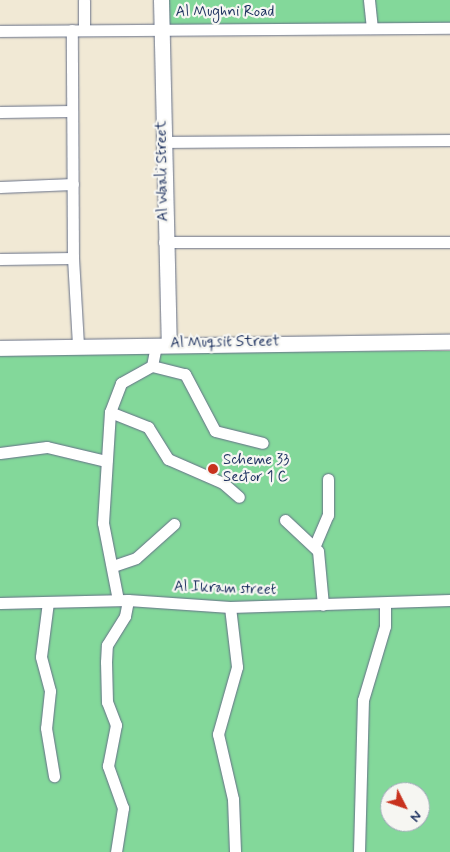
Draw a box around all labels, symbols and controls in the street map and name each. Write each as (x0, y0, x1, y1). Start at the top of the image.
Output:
street label: Al Mughni Road (177, 4, 273, 22)
street label: Al Waali Street (153, 120, 173, 222)
street label: Al Muqsit Street (169, 333, 281, 353)
place label: Scheme 33 Sector 1 C (223, 451, 289, 486)
marker: Scheme 33 Sector 1 C (207, 463, 219, 475)
street label: Al Ikram street (173, 578, 277, 600)
north arrow (380, 782, 430, 832)
text: N (406, 807, 425, 826)

